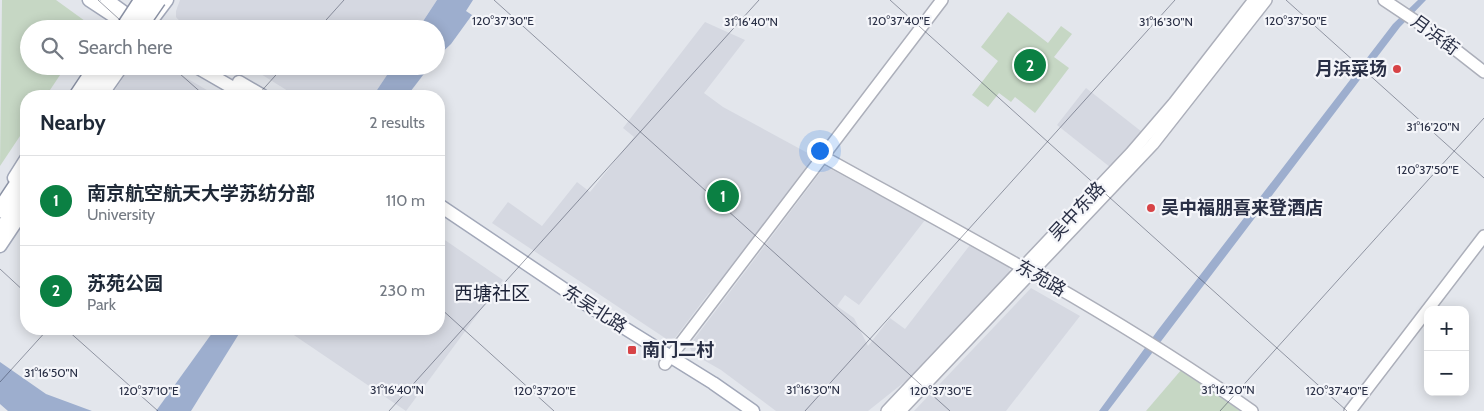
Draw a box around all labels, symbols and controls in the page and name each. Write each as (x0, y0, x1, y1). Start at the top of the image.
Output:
street label: 月浜街 (1407, 10, 1463, 60)
text: 120°37'30"E (472, 13, 534, 28)
text: 120°37'40"E (868, 13, 930, 28)
text: 120°37'50"E (1265, 13, 1327, 28)
text: 31°16'40"N (724, 14, 778, 29)
text: 31°16'30"N (1139, 14, 1193, 29)
search box (20, 20, 445, 75)
icon: search (38, 34, 66, 62)
text: Search here (78, 36, 172, 59)
pin: 2 (1014, 46, 1046, 84)
place label: 月浜菜场 (1315, 58, 1387, 80)
marker: 月浜菜场 (1391, 63, 1403, 75)
text: Nearby (40, 110, 106, 135)
text: 2 results (369, 113, 425, 132)
text: 31°16'20"N (1406, 119, 1460, 134)
your location (807, 138, 833, 164)
text: 120°37'50"E (1397, 162, 1459, 177)
pin: 1 (707, 177, 739, 215)
street label: 吴中东路 (1044, 177, 1110, 245)
text: 南京航空航天大学苏纺分部 (87, 182, 315, 205)
text: 1 (53, 191, 59, 210)
text: 110 m (386, 191, 425, 210)
place label: 吴中福朋喜来登酒店 (1161, 197, 1323, 219)
marker: 吴中福朋喜来登酒店 (1145, 202, 1157, 214)
text: University (87, 205, 155, 224)
street label: 东苑路 (1012, 255, 1070, 301)
text: 苏苑公园 (87, 272, 163, 295)
street label: 东吴北路 (559, 280, 631, 338)
text: 2 (52, 281, 60, 300)
text: 230 m (379, 281, 425, 300)
district label: 西塘社区 (454, 282, 530, 305)
text: Park (87, 295, 116, 314)
map controls (1424, 306, 1469, 396)
button: + (1424, 306, 1469, 351)
place label: 南门二村 (642, 339, 714, 361)
marker: 南门二村 (626, 344, 638, 356)
button: − (1424, 351, 1469, 396)
text: 31°16'50"N (24, 365, 78, 380)
text: 31°16'40"N (370, 382, 424, 397)
text: 31°16'30"N (786, 382, 840, 397)
text: 31°16'20"N (1201, 382, 1255, 397)
text: 120°37'10"E (119, 383, 179, 398)
text: 120°37'20"E (514, 383, 576, 398)
text: 120°37'30"E (910, 383, 972, 398)
text: 120°37'40"E (1306, 383, 1368, 398)

